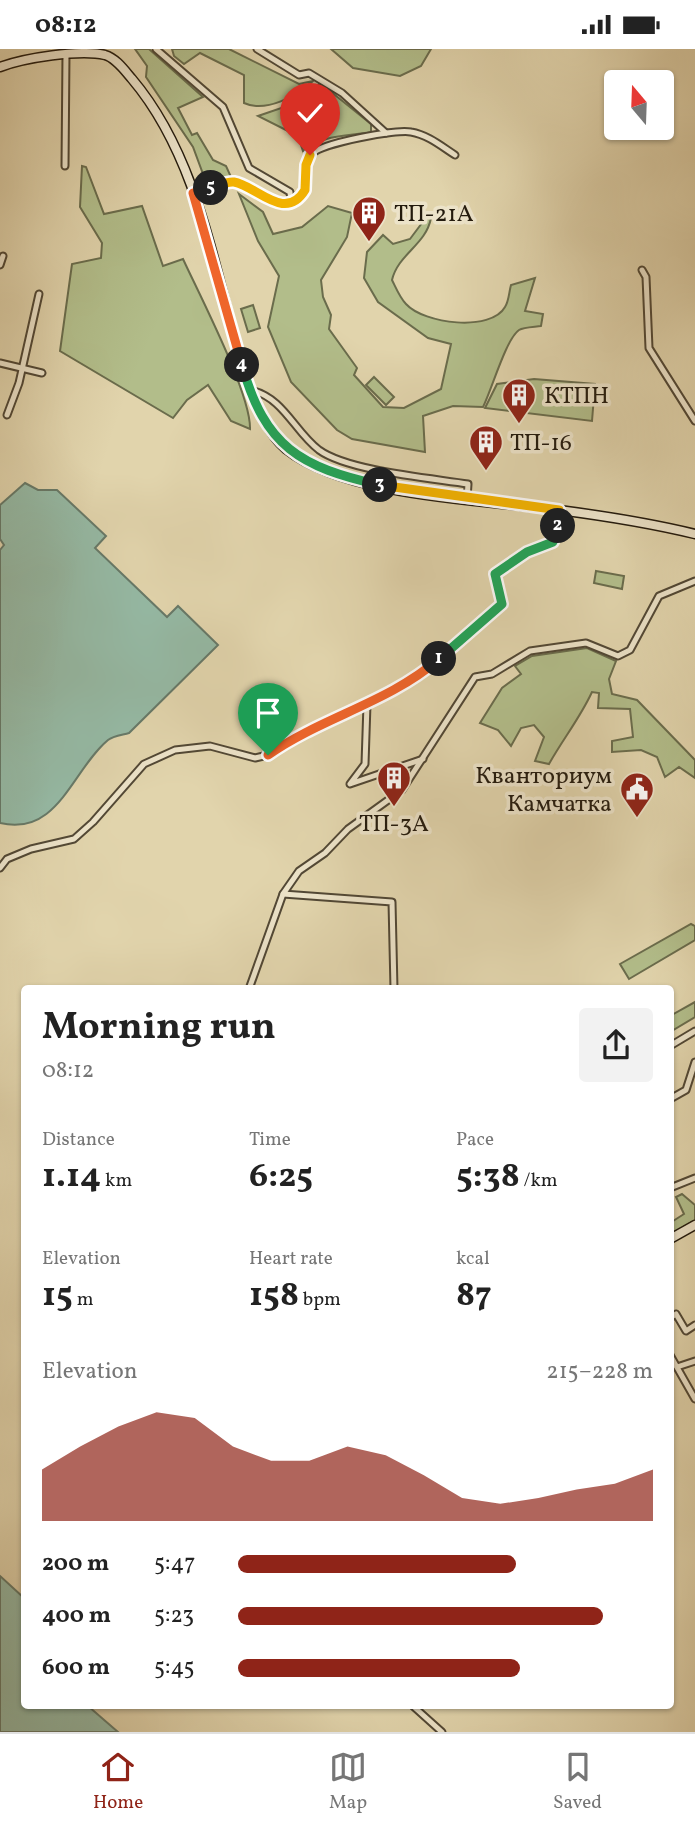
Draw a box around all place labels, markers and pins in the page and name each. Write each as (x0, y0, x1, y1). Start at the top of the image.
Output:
pin (280, 83, 340, 155)
pin: 5 (194, 171, 228, 205)
building icon: ТП-21А (350, 194, 388, 243)
place label: ТП-21А (394, 198, 474, 232)
pin: 4 (224, 347, 260, 383)
building icon: КТПН (500, 376, 538, 425)
place label: КТПН (544, 380, 609, 414)
building icon: ТП-16 (467, 423, 505, 472)
place label: ТП-16 (510, 427, 572, 461)
pin: 3 (362, 467, 398, 502)
pin: 2 (540, 509, 576, 543)
pin: 1 (422, 641, 457, 677)
pin (238, 683, 298, 755)
building icon: ТП-3А (375, 759, 413, 808)
place label: Кванториум Камчатка (475, 760, 612, 822)
public building icon: Кванториум Камчатка (618, 770, 656, 819)
place label: ТП-3А (359, 808, 429, 842)

